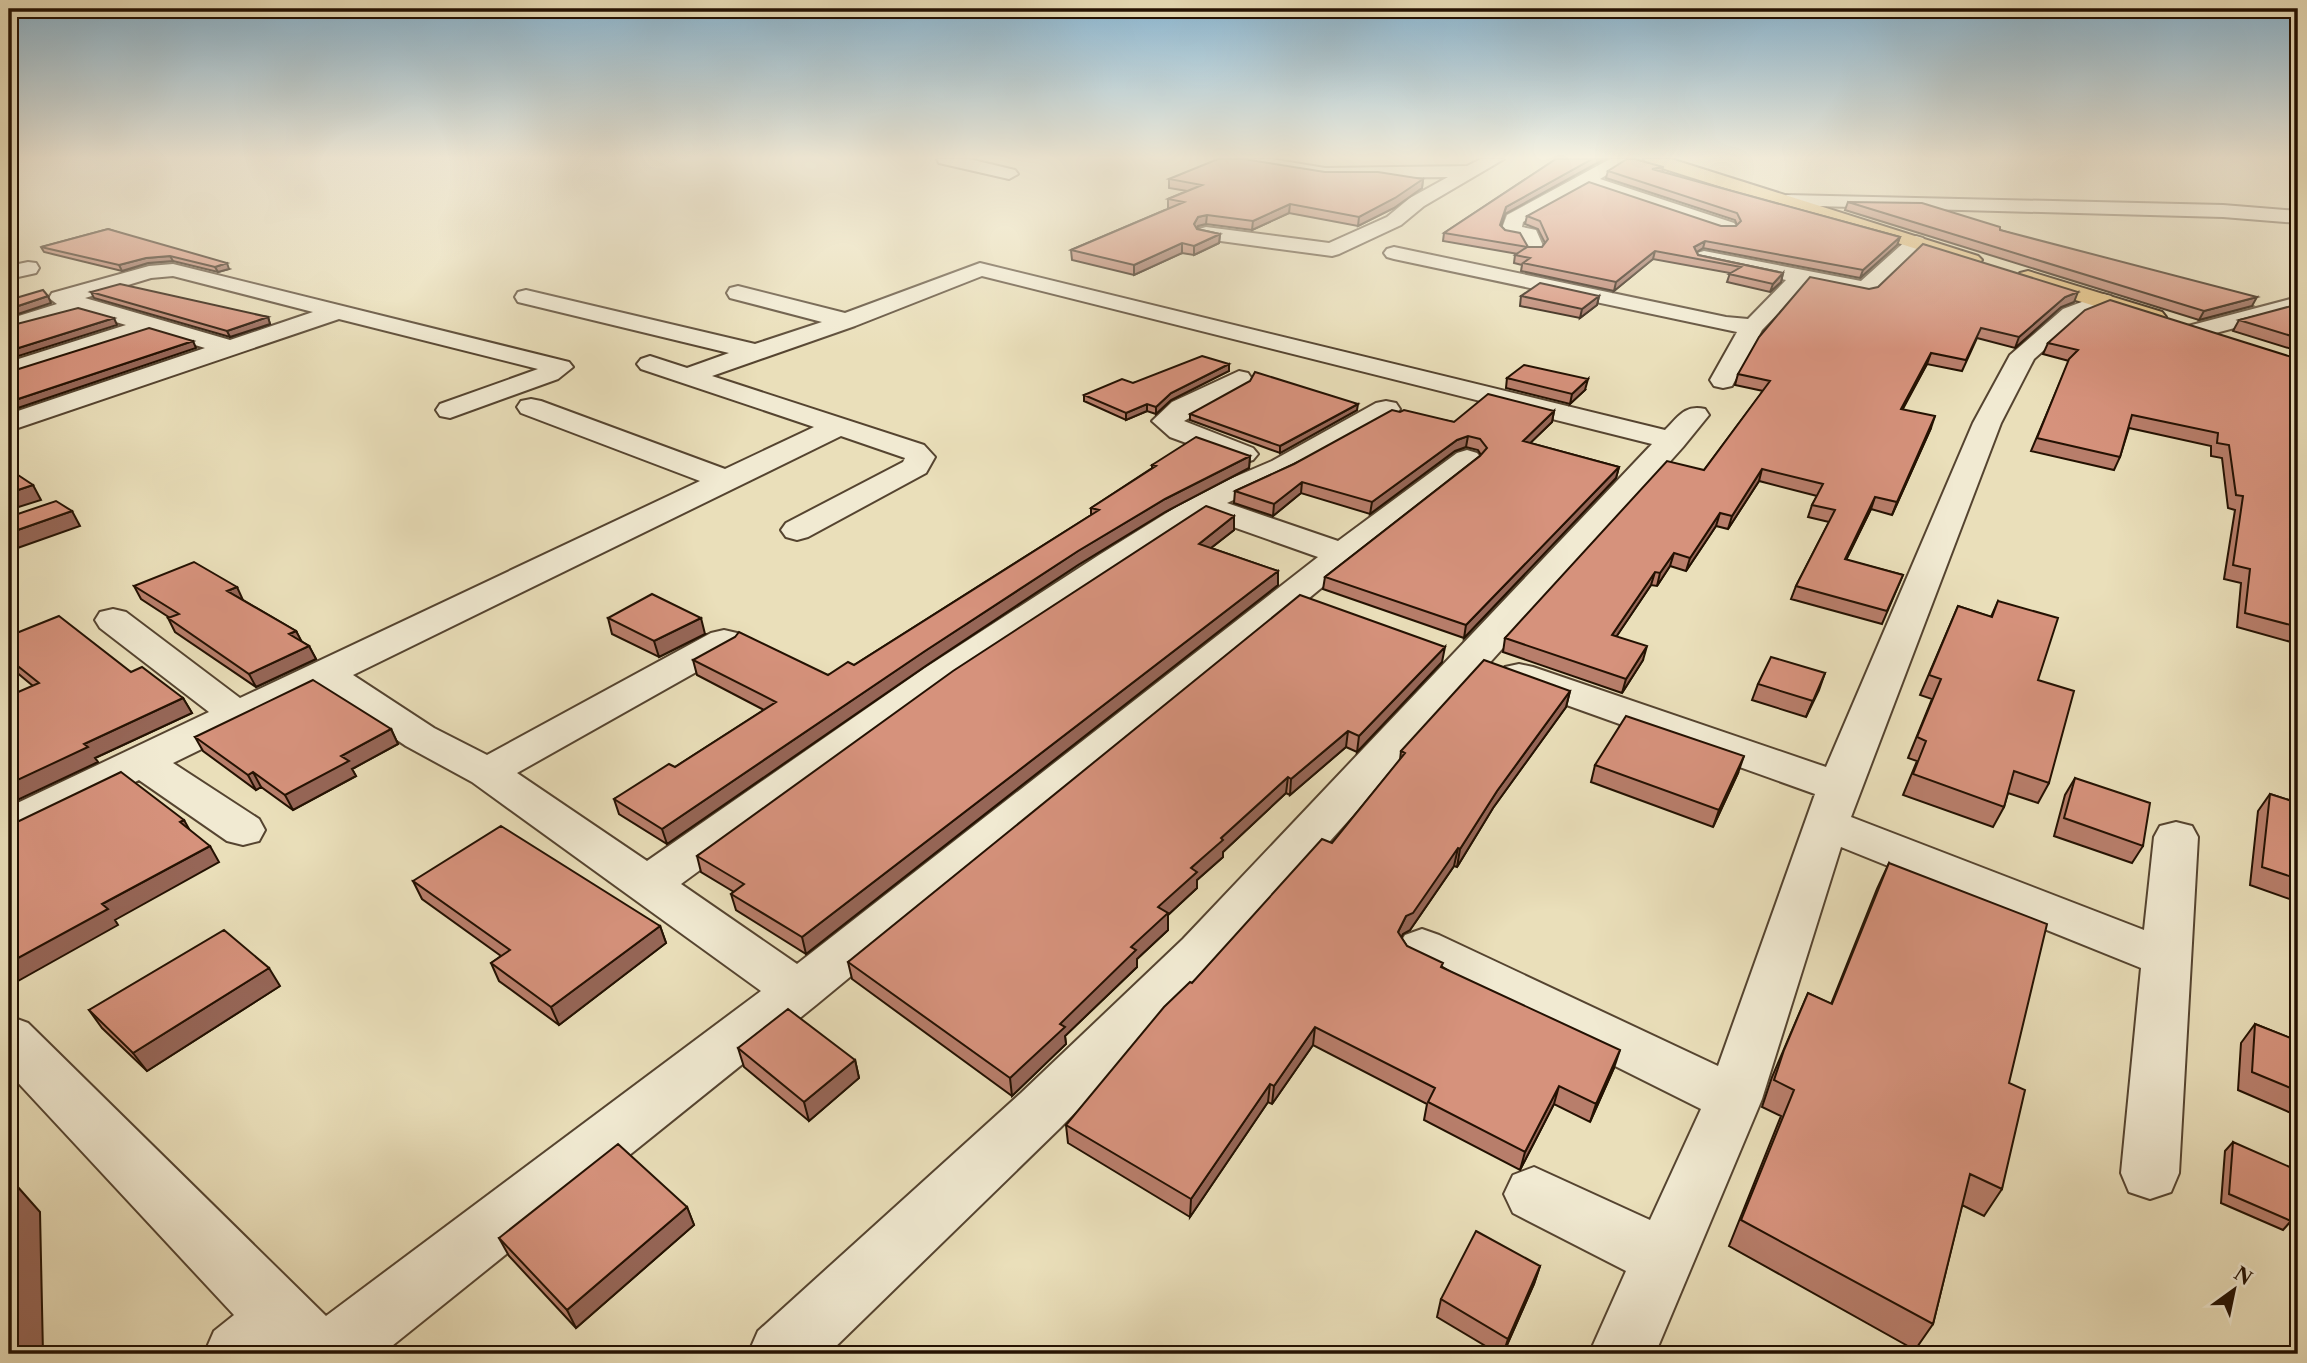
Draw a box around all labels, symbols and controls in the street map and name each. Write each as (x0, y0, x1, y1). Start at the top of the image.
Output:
north arrow (2198, 1254, 2268, 1324)
text: N (2230, 1262, 2256, 1290)

